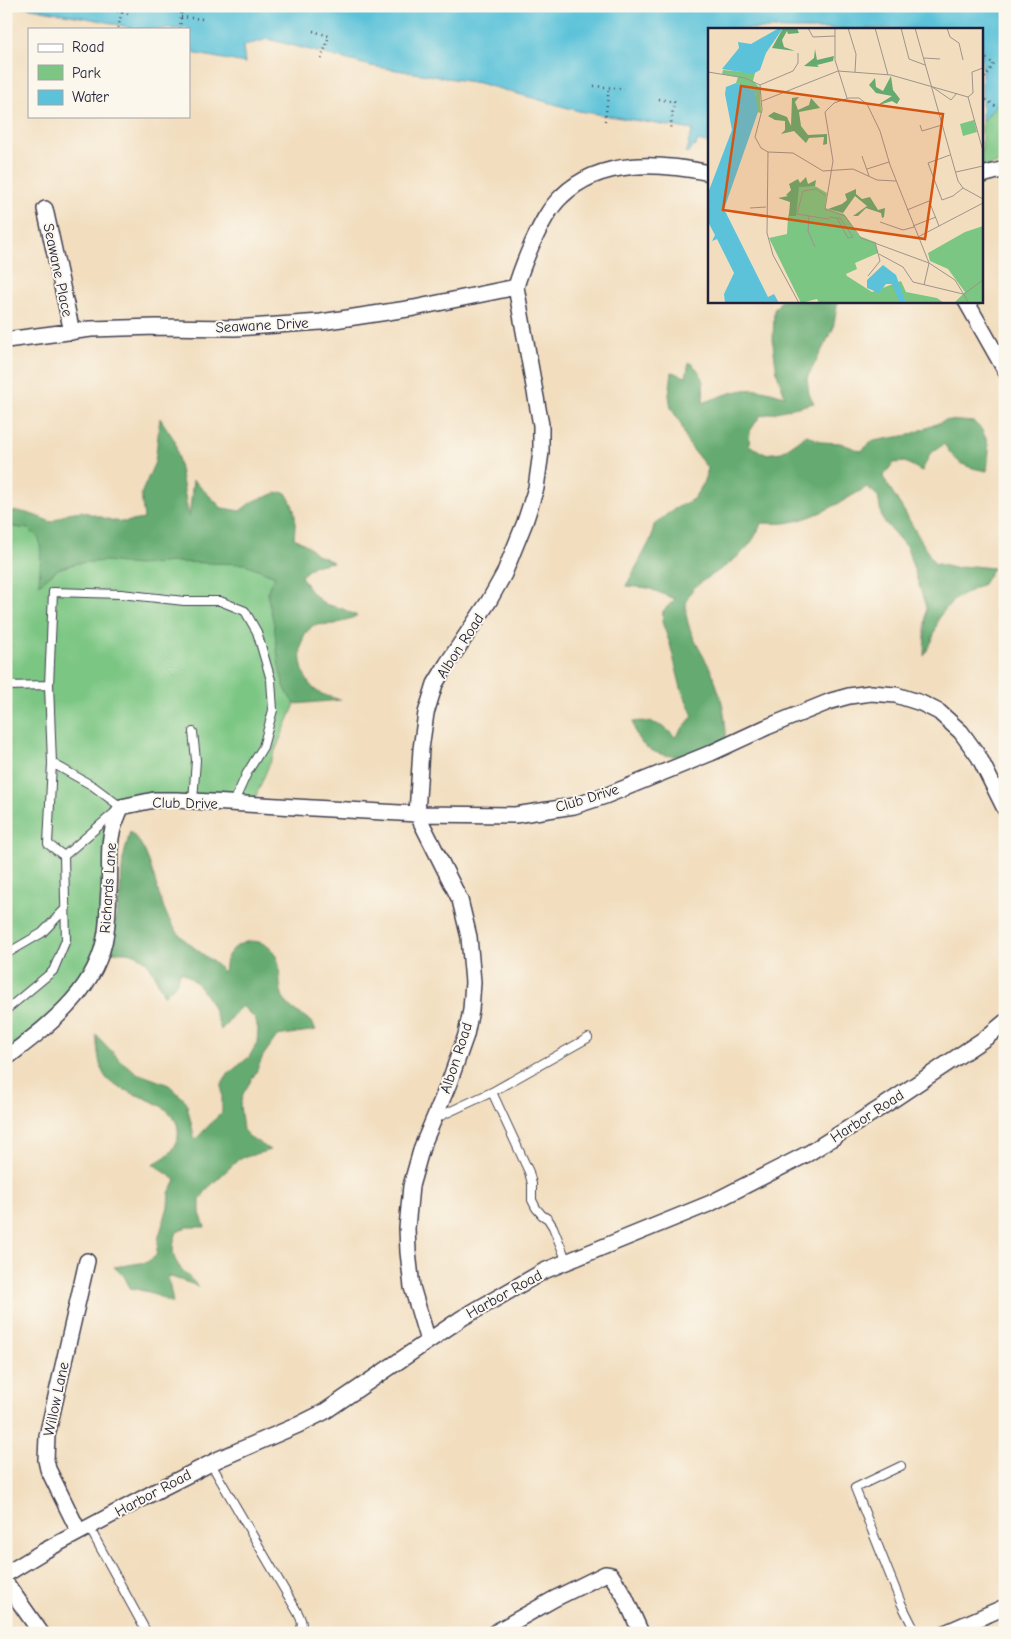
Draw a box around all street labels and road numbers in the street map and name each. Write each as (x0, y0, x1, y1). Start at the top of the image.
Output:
street label: Seawane Place (39, 222, 77, 319)
street label: Seawane Drive (215, 314, 309, 336)
street label: Albon Road (432, 610, 488, 682)
street label: Club Drive (553, 780, 621, 816)
street label: Club Drive (152, 793, 218, 813)
street label: Richards Lane (96, 842, 120, 934)
street label: Albon Road (436, 1020, 476, 1096)
street label: Harbor Road (827, 1086, 907, 1146)
street label: Harbor Road (463, 1266, 545, 1322)
street label: Willow Lane (39, 1360, 73, 1438)
street label: Harbor Road (112, 1465, 194, 1521)

